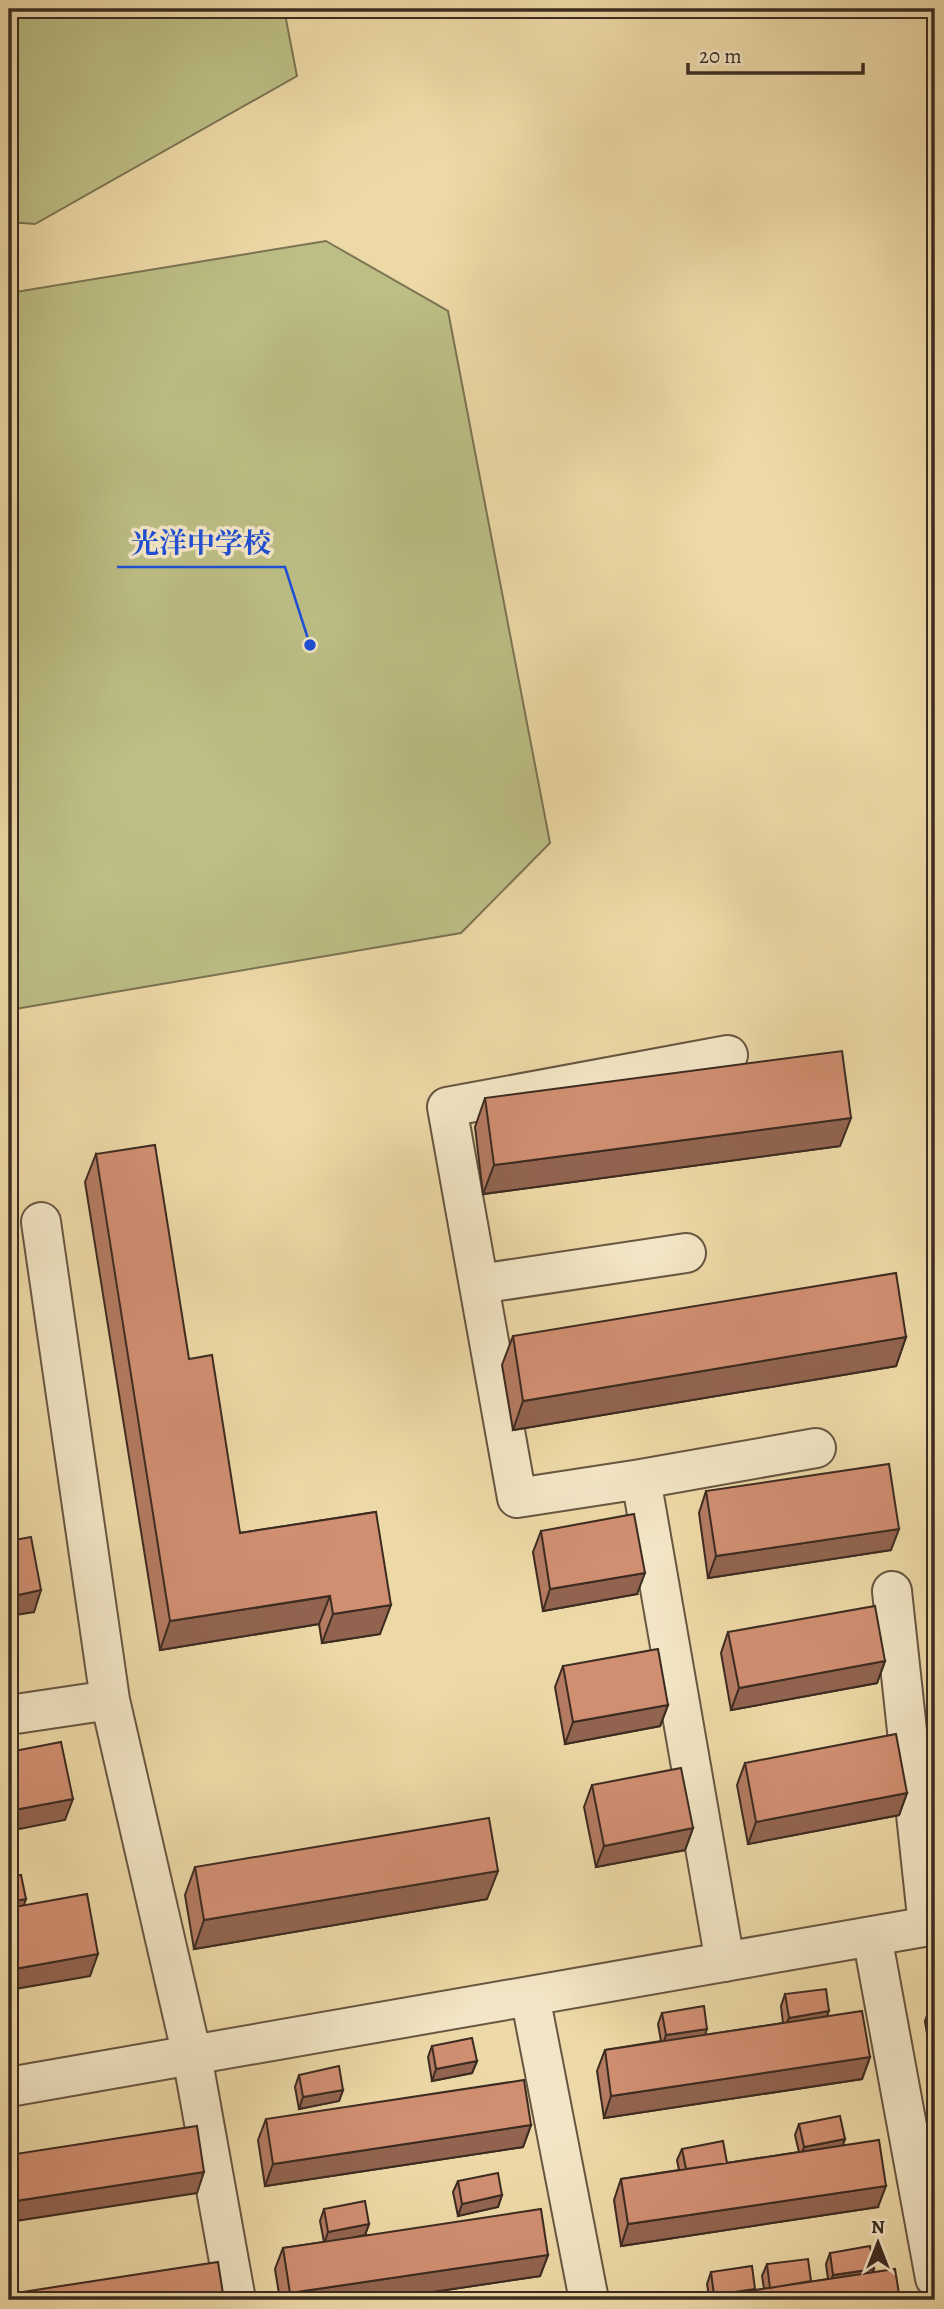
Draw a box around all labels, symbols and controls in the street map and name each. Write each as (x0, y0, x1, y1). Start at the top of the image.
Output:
scale bar (688, 32, 864, 76)
text: 20 m (699, 42, 742, 70)
callout: 光洋中学校 (117, 518, 285, 567)
text: 光洋中学校 (131, 525, 271, 563)
north arrow (842, 2208, 912, 2278)
text: N (871, 2214, 885, 2240)

